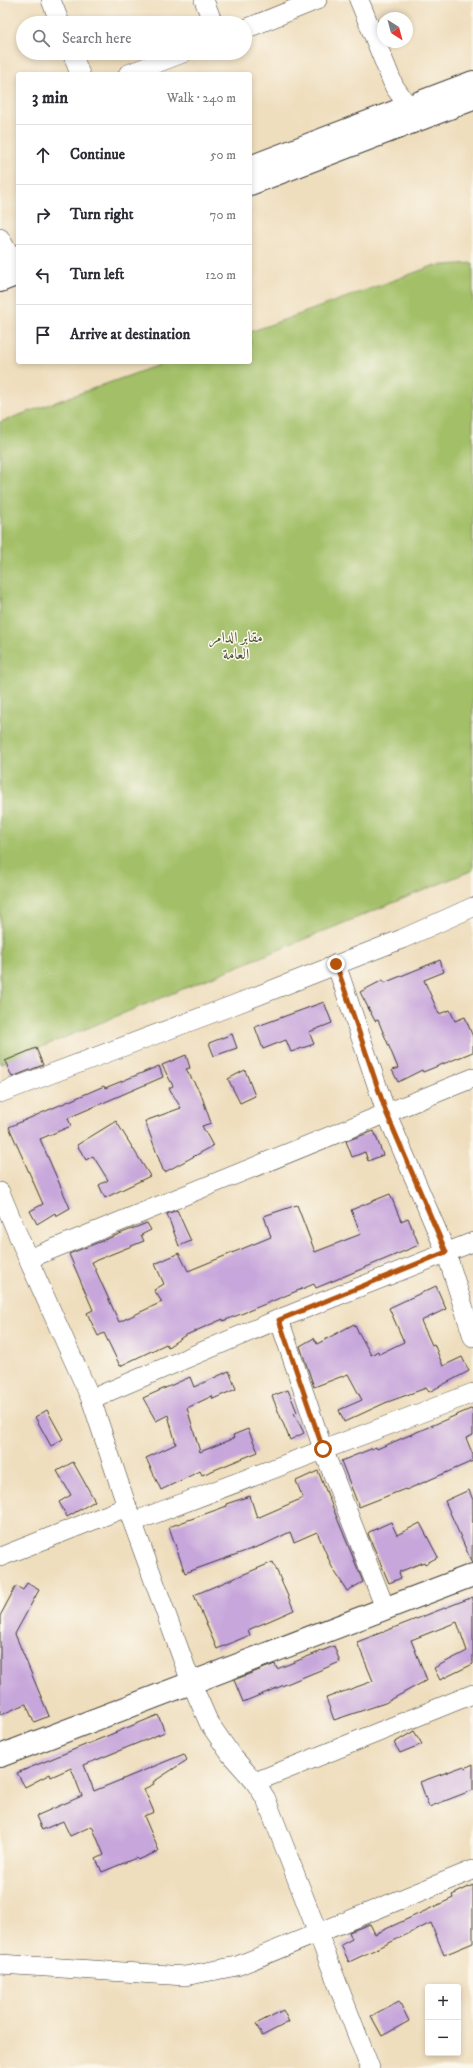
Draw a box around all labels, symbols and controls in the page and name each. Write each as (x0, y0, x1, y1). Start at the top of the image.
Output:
north arrow (377, 12, 413, 48)
search box (16, 16, 252, 60)
icon: search (30, 27, 52, 49)
text: Search here (62, 29, 131, 48)
text: 3 min (32, 87, 68, 109)
text: Walk · 240 m (167, 90, 236, 106)
icon: ahead (32, 144, 54, 166)
text: Continue (70, 145, 125, 164)
text: 50 m (210, 147, 236, 163)
icon: right (32, 204, 54, 226)
text: Turn right (70, 205, 133, 224)
text: 70 m (210, 207, 236, 223)
icon: left (32, 264, 54, 286)
text: Turn left (70, 265, 124, 284)
text: 120 m (205, 267, 236, 283)
icon: arrive (32, 324, 54, 346)
text: Arrive at destination (70, 325, 190, 344)
park label: مقابر الدامر العامة (209, 628, 263, 664)
route end (327, 955, 345, 973)
route start (314, 1440, 332, 1458)
map controls (425, 1984, 461, 2056)
button: + (425, 1984, 461, 2020)
button: − (425, 2020, 461, 2056)

